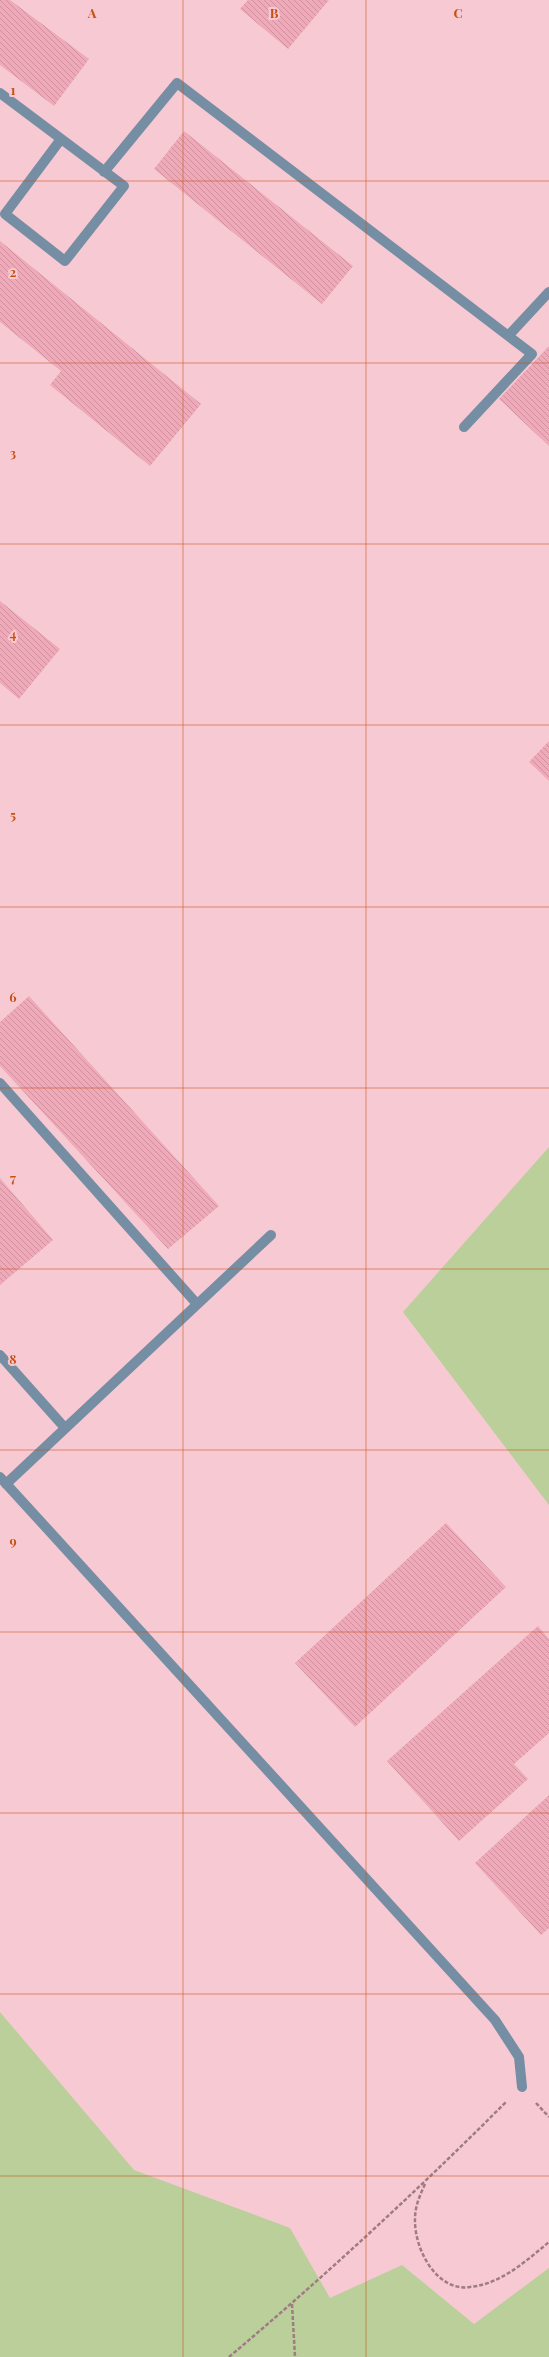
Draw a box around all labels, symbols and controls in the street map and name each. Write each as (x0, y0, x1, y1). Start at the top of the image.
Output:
text: A (87, 4, 97, 21)
text: B (270, 4, 279, 21)
text: C (453, 4, 463, 21)
text: 1 (11, 81, 16, 98)
text: 2 (10, 263, 17, 280)
text: 3 (10, 444, 16, 461)
text: 4 (10, 625, 17, 642)
text: 5 (10, 806, 16, 823)
text: 6 (9, 988, 17, 1005)
text: 7 (10, 1169, 16, 1186)
text: 8 (9, 1350, 17, 1367)
text: 9 (9, 1532, 17, 1549)

